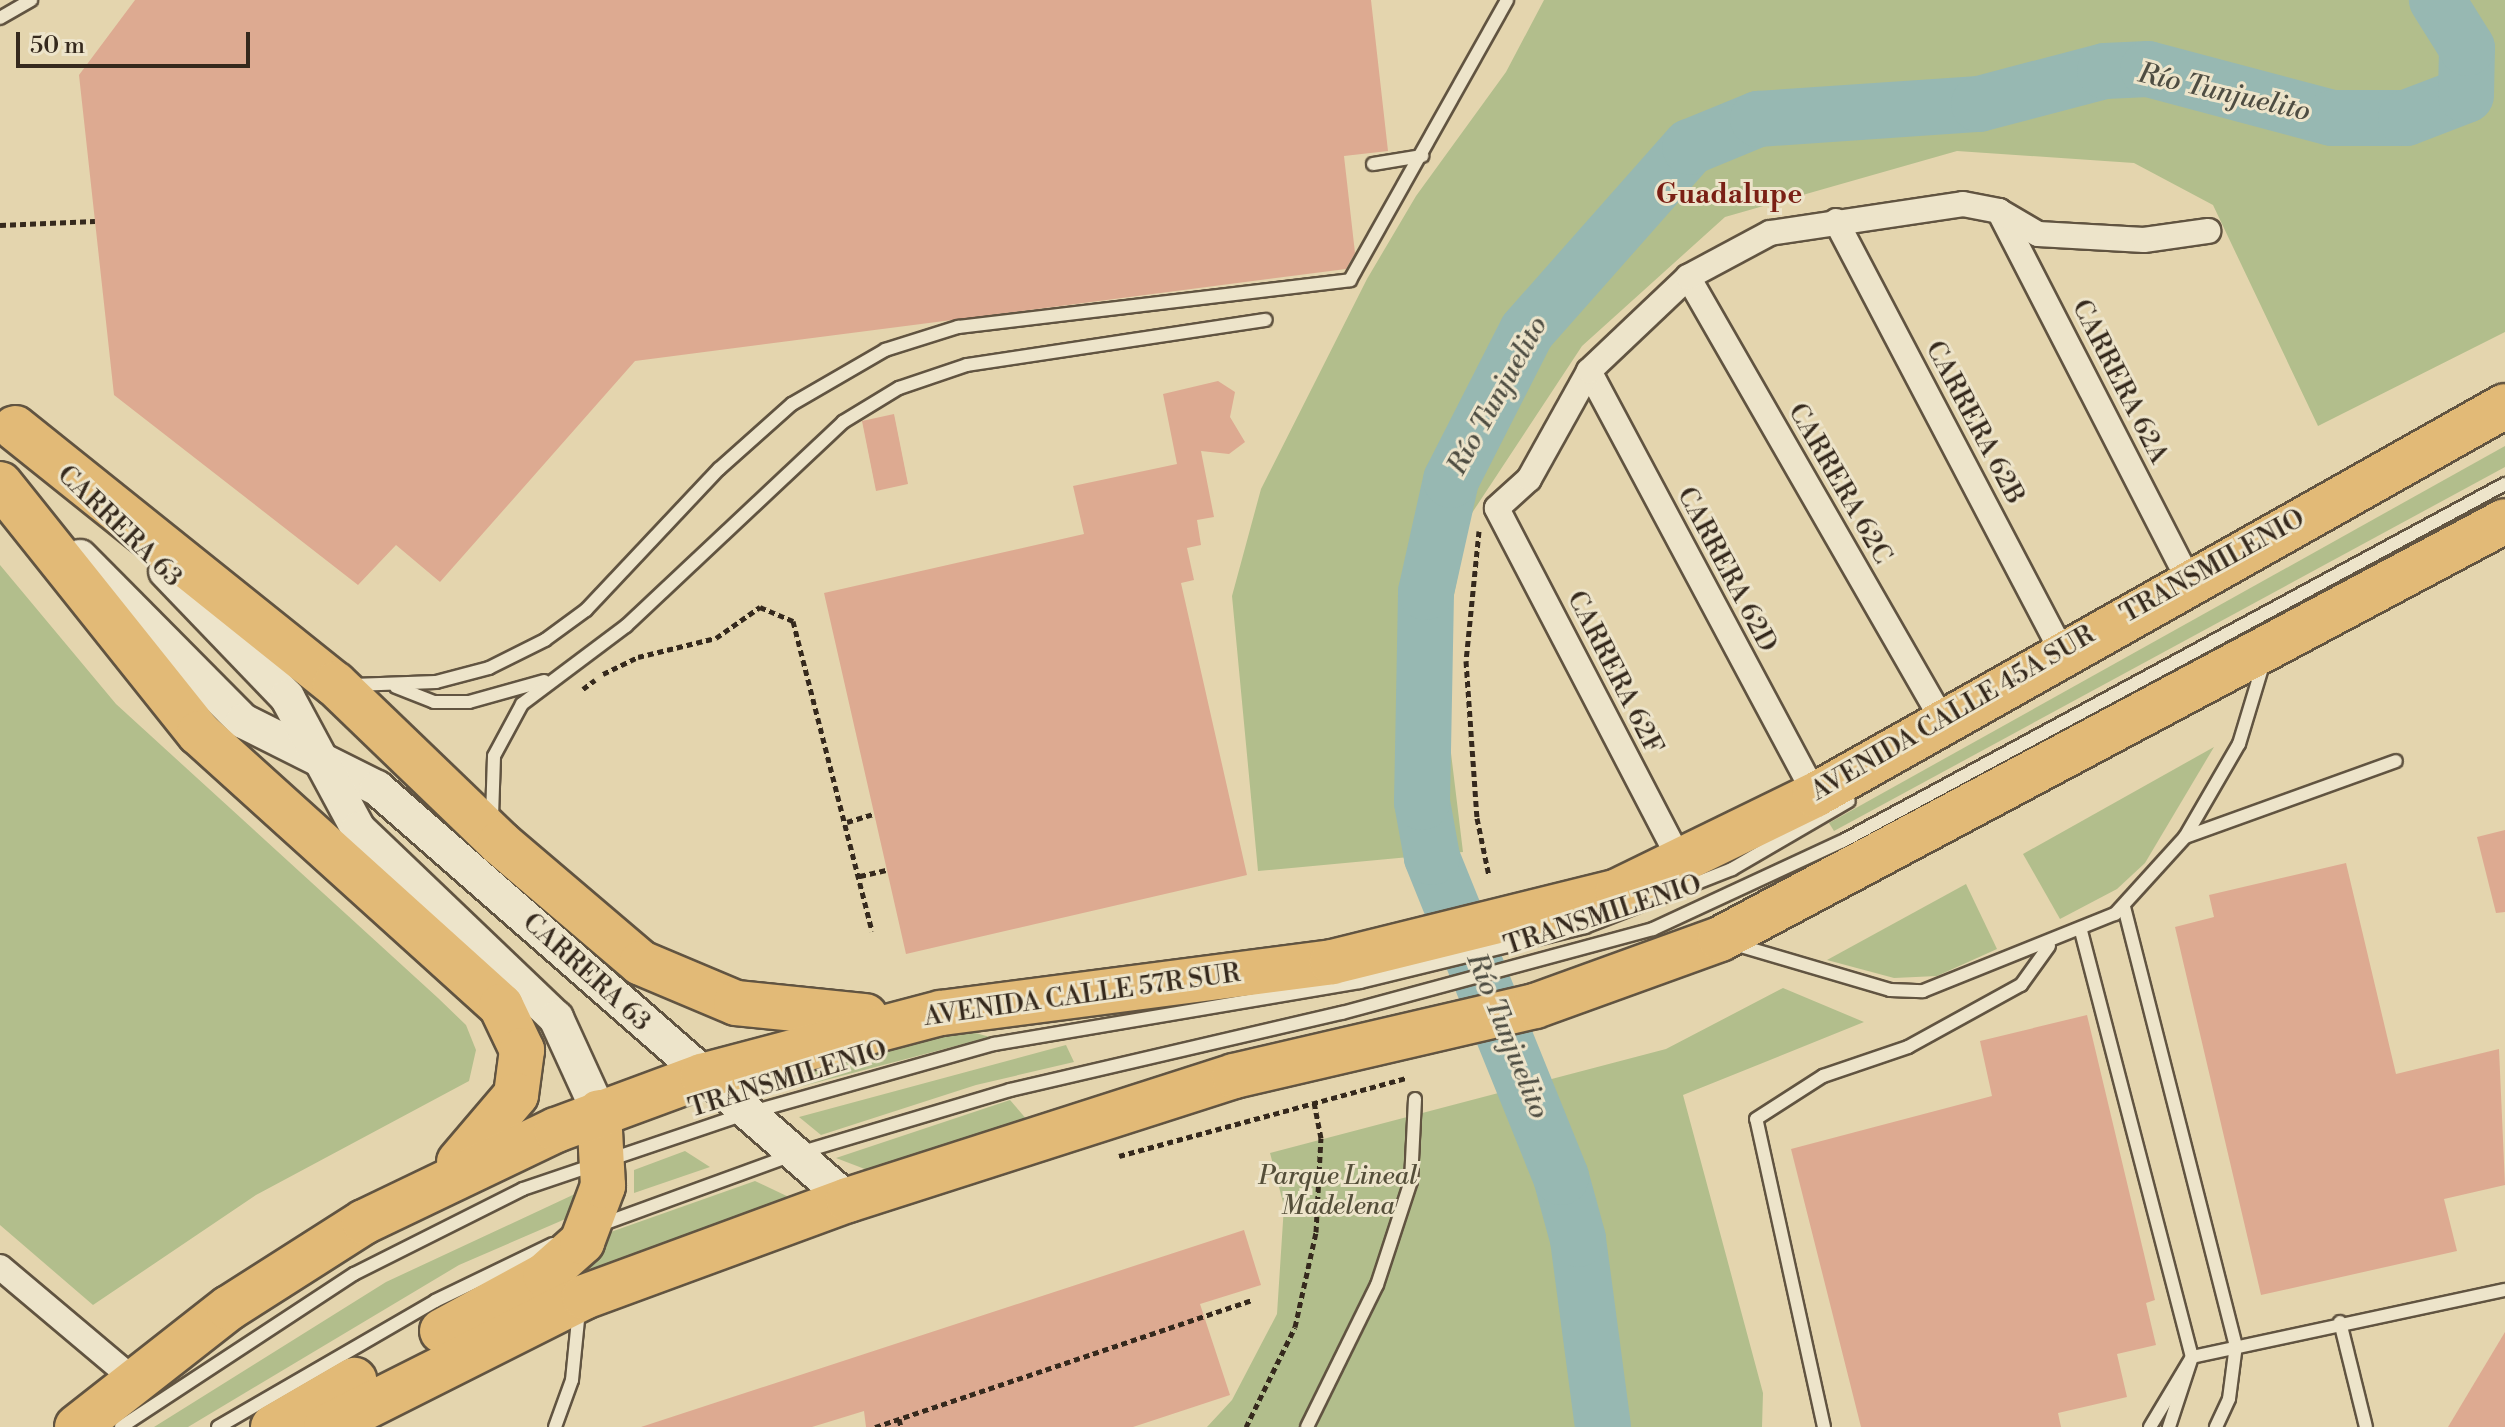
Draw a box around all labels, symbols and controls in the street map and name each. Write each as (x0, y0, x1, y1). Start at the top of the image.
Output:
scale bar (20, 16, 254, 66)
text: 50 m (30, 31, 85, 61)
water label: Río Tunjuelito (2135, 57, 2313, 129)
district label: Guadalupe (1656, 178, 1802, 212)
street label: CARRERA 62A (2064, 295, 2174, 469)
water label: Río Tunjuelito (1441, 311, 1555, 481)
street label: CARRERA 62B (1918, 336, 2030, 510)
street label: CARRERA 62C (1781, 398, 1897, 570)
street label: CARRERA 63 (50, 460, 188, 594)
street label: CARRERA 62D (1670, 482, 1782, 658)
street label: TRANSMILENIO (2116, 504, 2310, 630)
street label: CARRERA 62F (1560, 586, 1668, 760)
street label: AVENIDA CALLE 45A SUR (1806, 620, 2100, 808)
street label: TRANSMILENIO (1500, 869, 1706, 963)
street label: CARRERA 63 (516, 907, 656, 1039)
water label: Río Tunjuelito (1459, 948, 1555, 1124)
street label: AVENIDA CALLE 57R SUR (922, 958, 1242, 1034)
street label: TRANSMILENIO (685, 1035, 891, 1125)
park label: Parque Lineal Madelena (1259, 1161, 1417, 1222)

